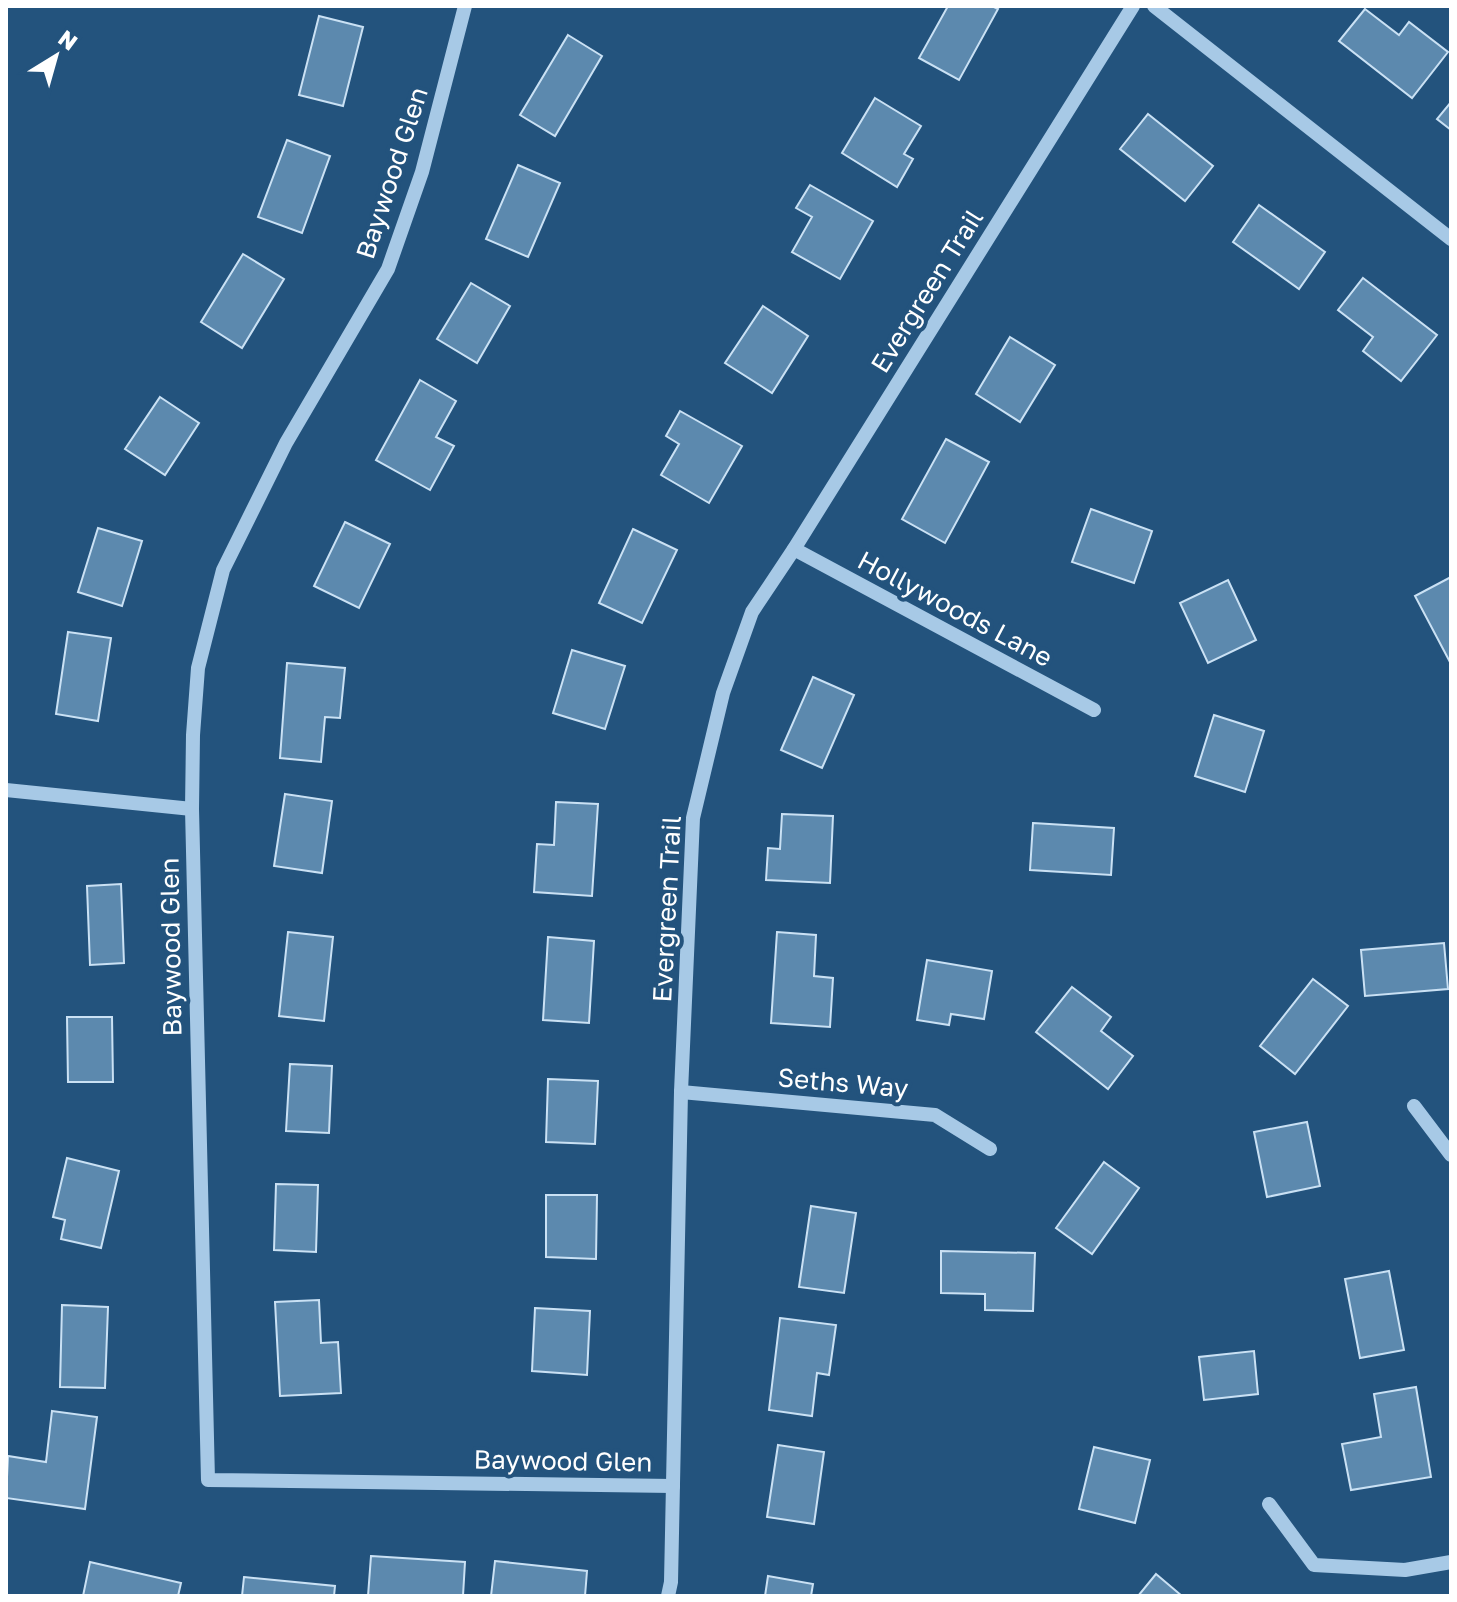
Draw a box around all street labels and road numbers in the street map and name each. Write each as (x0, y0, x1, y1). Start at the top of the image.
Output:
street label: Baywood Glen (349, 83, 434, 263)
street label: Evergreen Trail (864, 203, 989, 378)
street label: Hollywoods Lane (853, 544, 1058, 673)
street label: Evergreen Trail (646, 815, 687, 1003)
street label: Baywood Glen (153, 857, 188, 1037)
street label: Seths Way (776, 1061, 910, 1104)
street label: Baywood Glen (473, 1443, 653, 1478)

